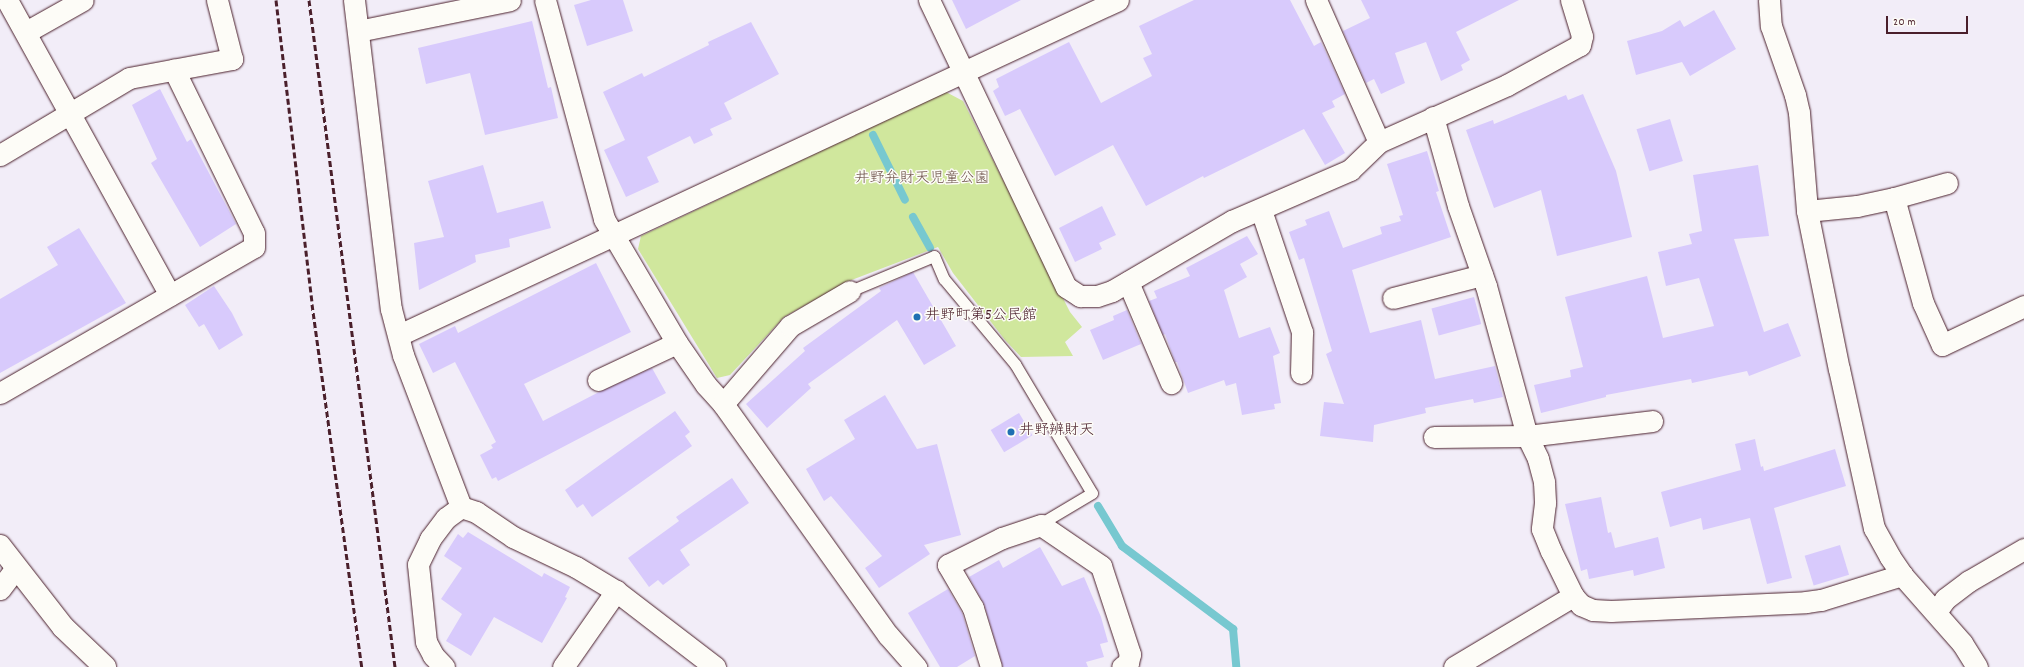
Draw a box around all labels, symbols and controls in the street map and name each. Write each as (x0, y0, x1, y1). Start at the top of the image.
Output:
scale bar (1888, 8, 1970, 34)
text: 20 m (1893, 14, 1916, 31)
park label: 井野弁財天児童公園 (855, 171, 989, 189)
place label: 井野町第5公民館 (925, 308, 1037, 326)
marker: 井野町第5公民館 (912, 312, 922, 322)
place label: 井野辨財天 (1019, 423, 1094, 441)
marker: 井野辨財天 (1006, 427, 1016, 437)

